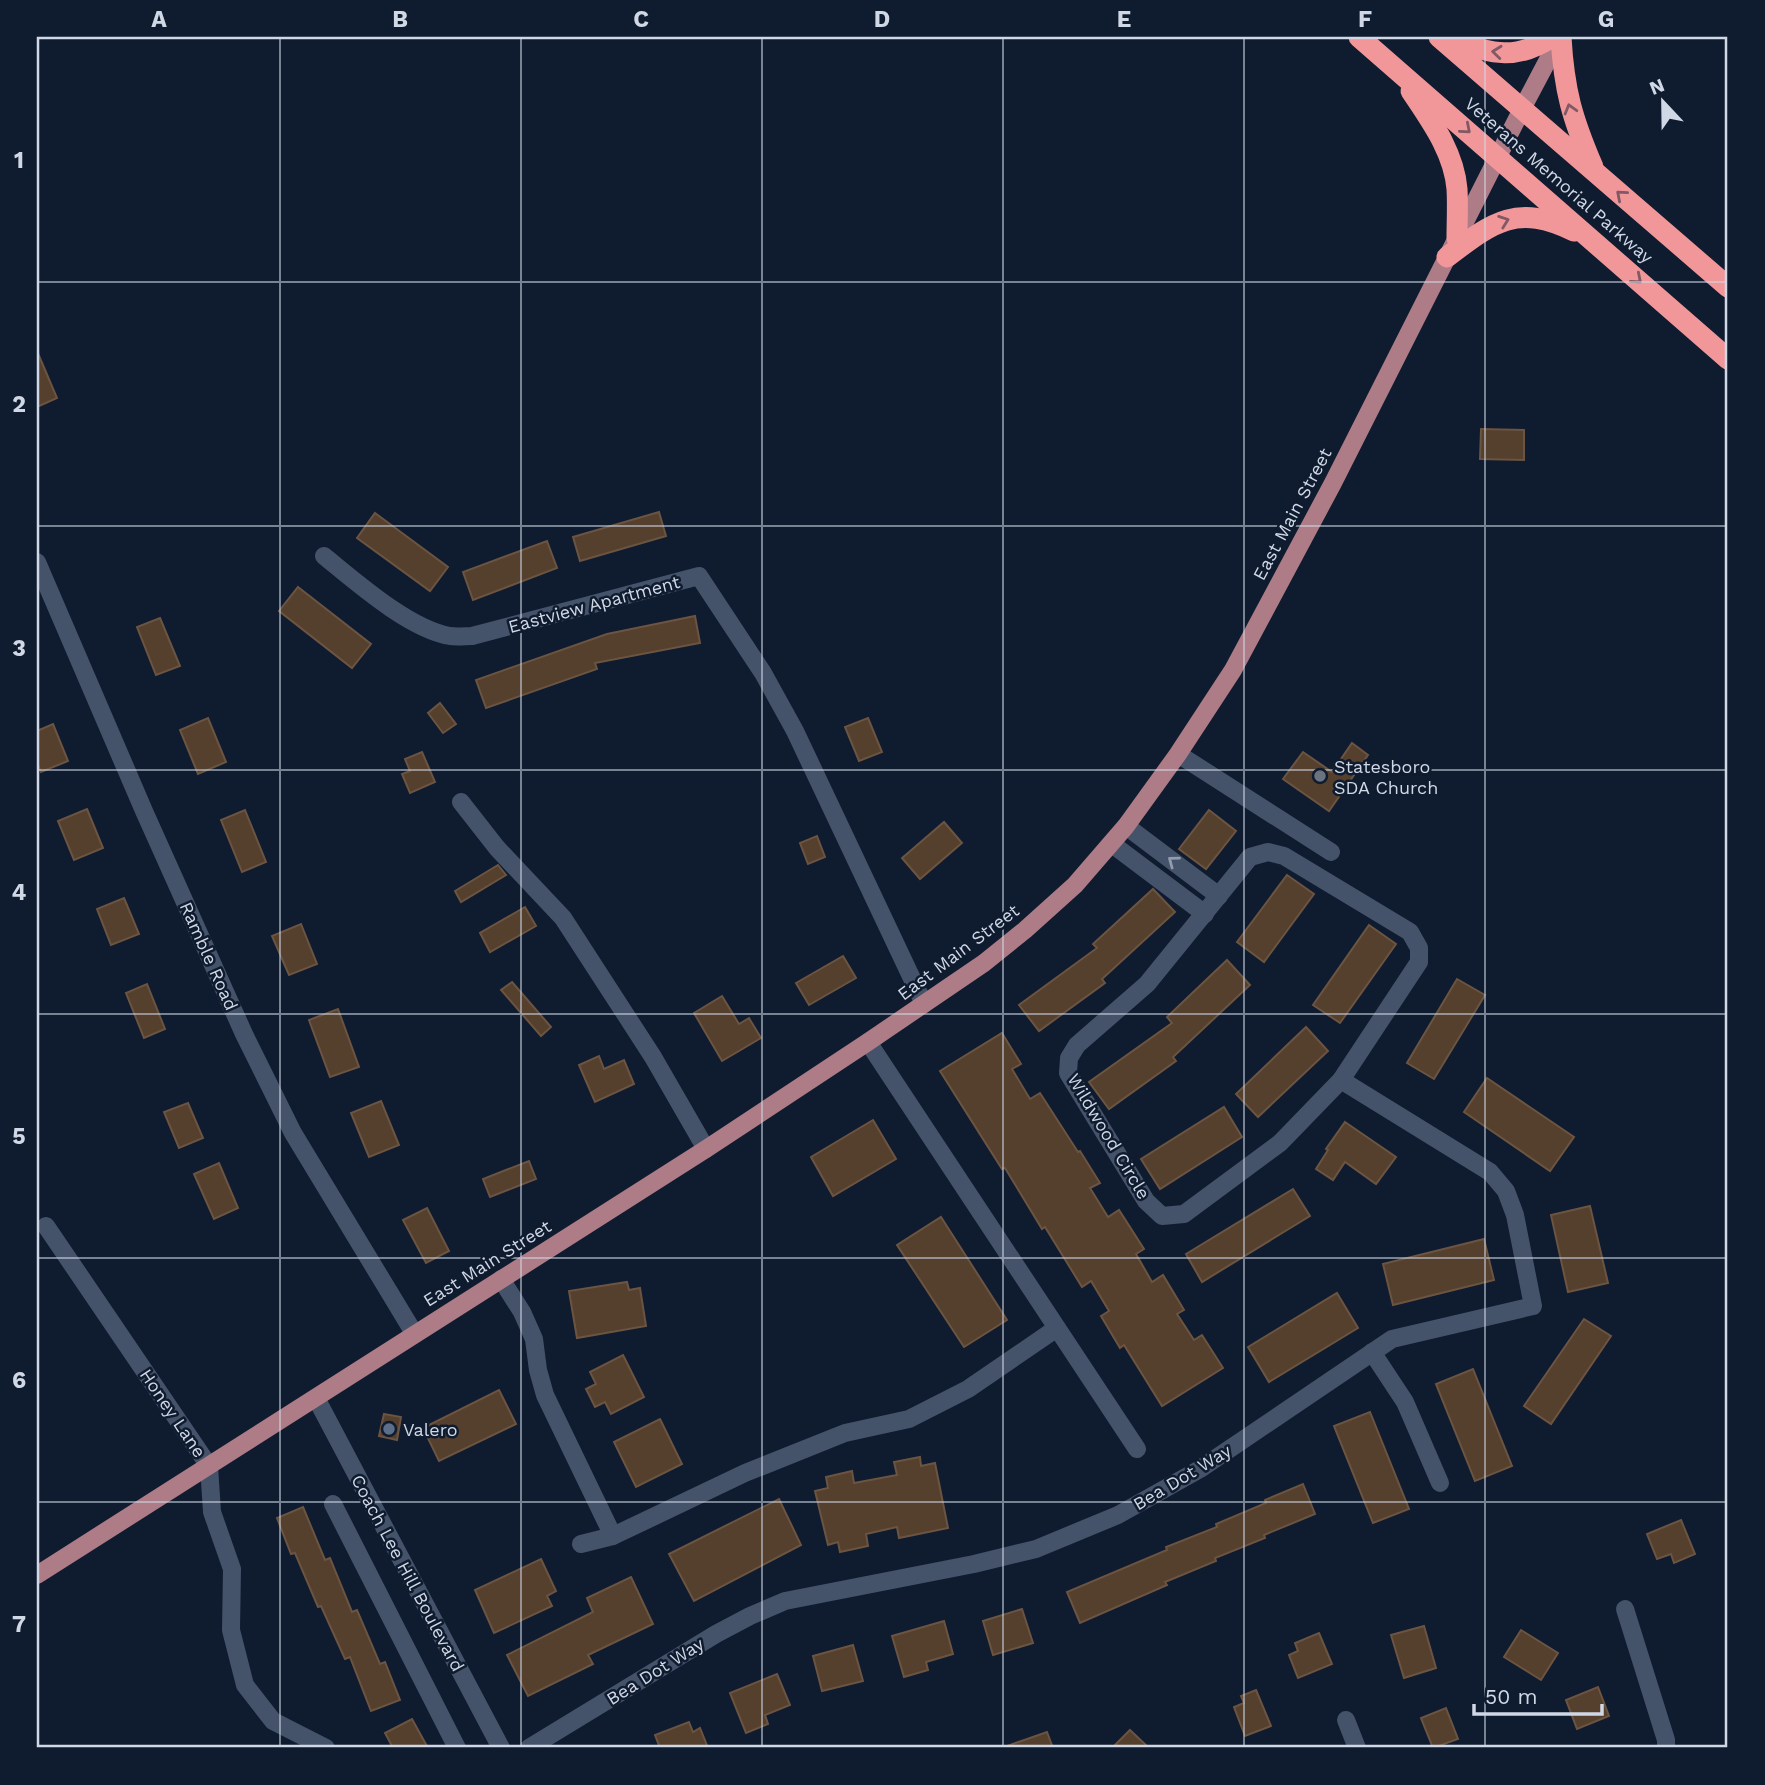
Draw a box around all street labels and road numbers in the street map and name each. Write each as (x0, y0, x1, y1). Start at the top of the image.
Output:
street label: Veterans Memorial Parkway (1461, 93, 1658, 268)
street label: East Main Street (1248, 444, 1336, 584)
street label: Eastview Apartment (506, 571, 683, 637)
street label: Ramble Road (176, 898, 242, 1014)
street label: East Main Street (893, 899, 1023, 1004)
street label: Wildwood Circle (1063, 1069, 1155, 1203)
street label: East Main Street (419, 1215, 555, 1311)
street label: Honey Lane (136, 1365, 210, 1461)
street label: Bea Dot Way (1129, 1439, 1235, 1514)
street label: Coach Lee Hill Boulevard (347, 1471, 469, 1675)
street label: Bea Dot Way (603, 1632, 708, 1709)

